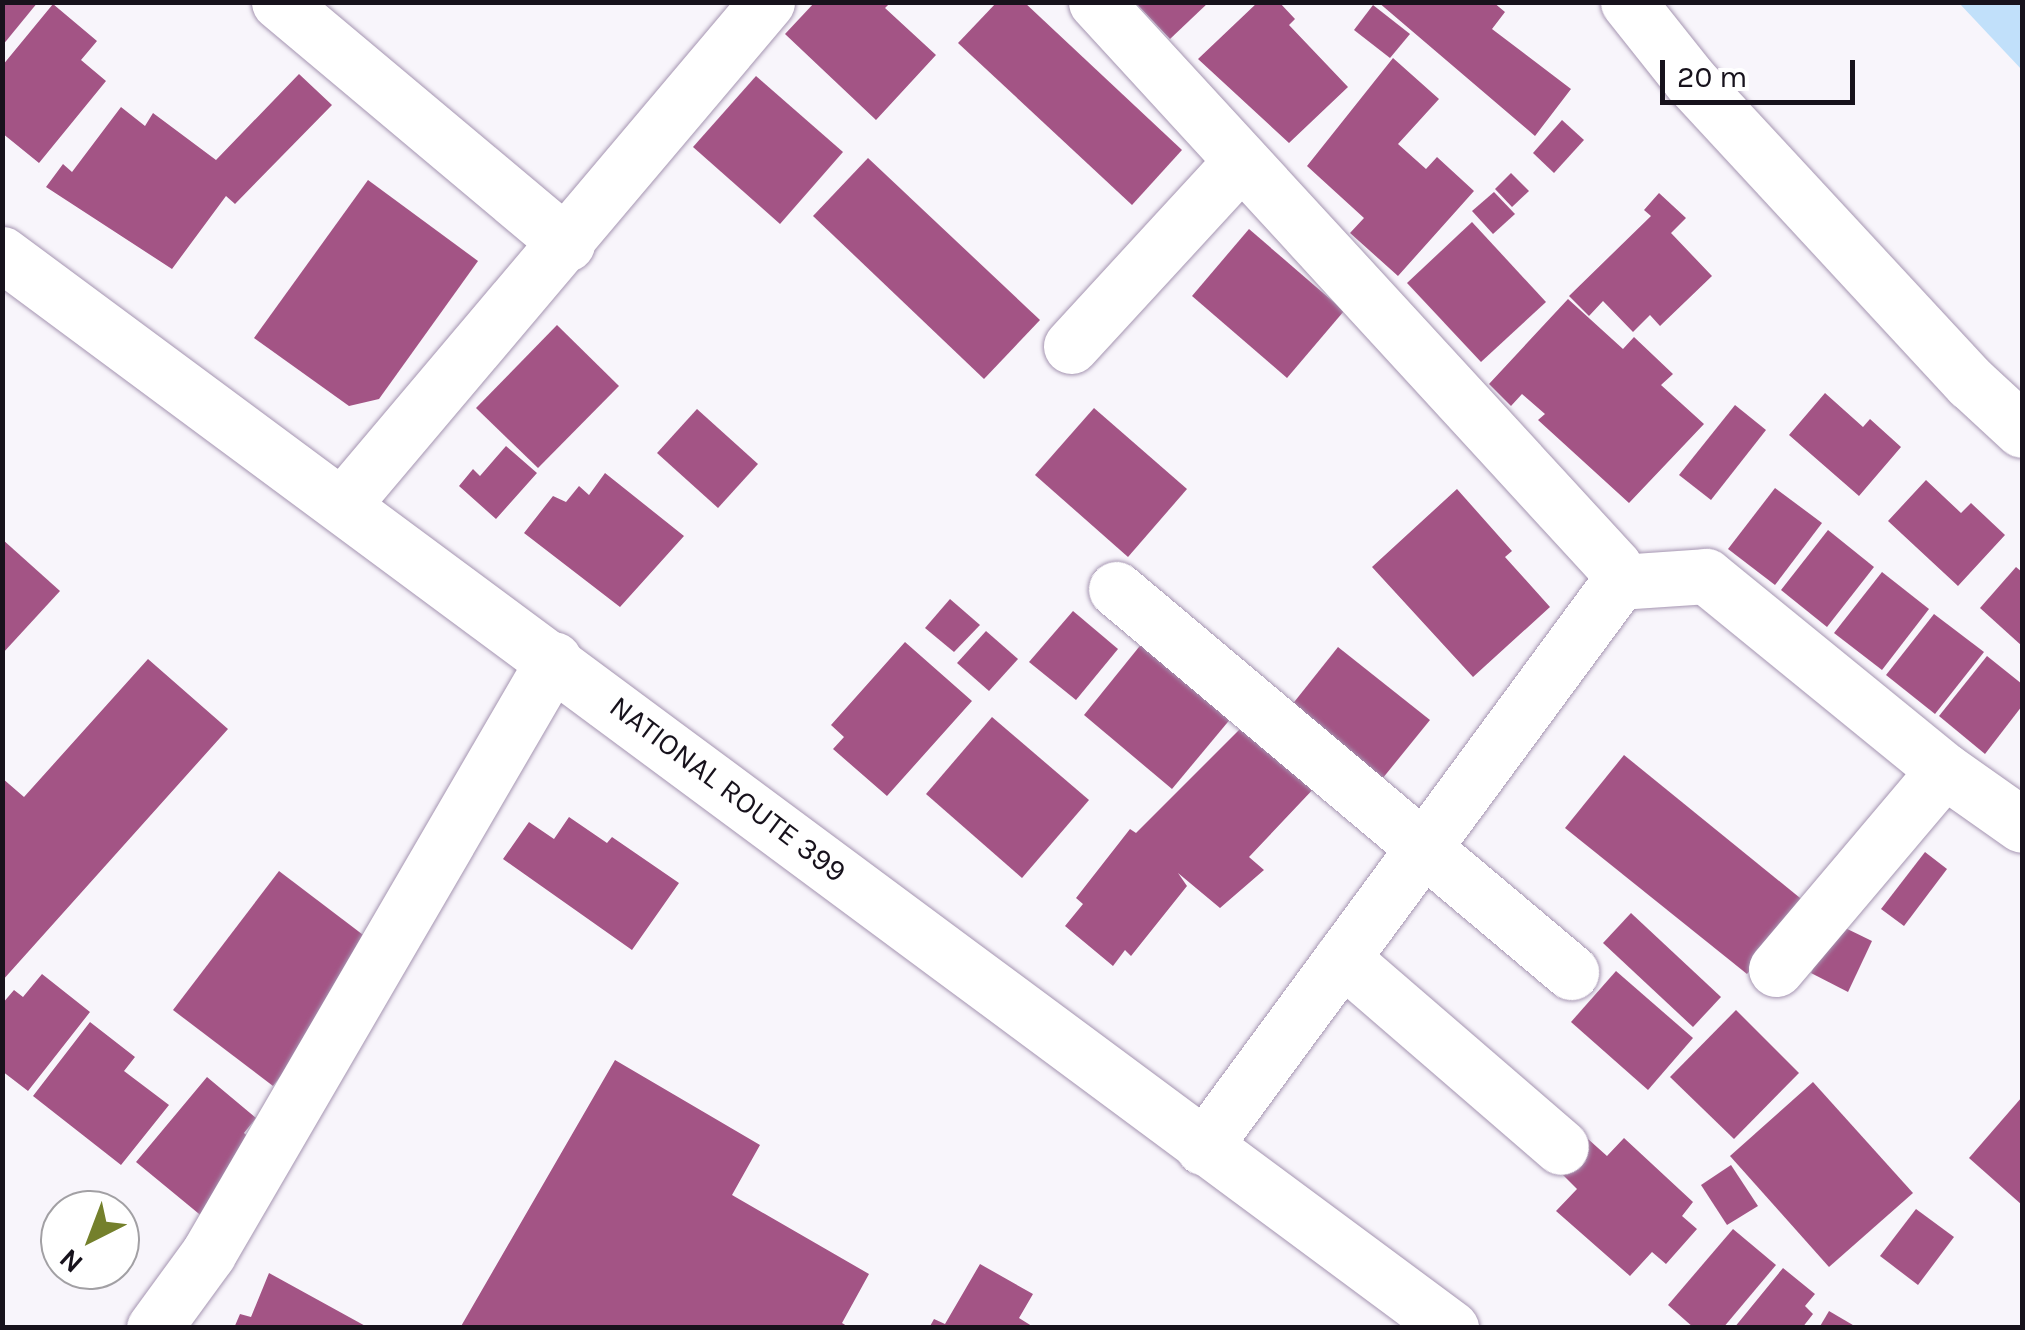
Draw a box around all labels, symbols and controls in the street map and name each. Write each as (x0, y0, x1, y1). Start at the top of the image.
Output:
scale bar (1665, 40, 1860, 102)
text: 20 m (1677, 59, 1747, 95)
street label: NATIONAL ROUTE 399 (603, 688, 853, 890)
north arrow (40, 1190, 140, 1290)
text: N (52, 1242, 89, 1280)

